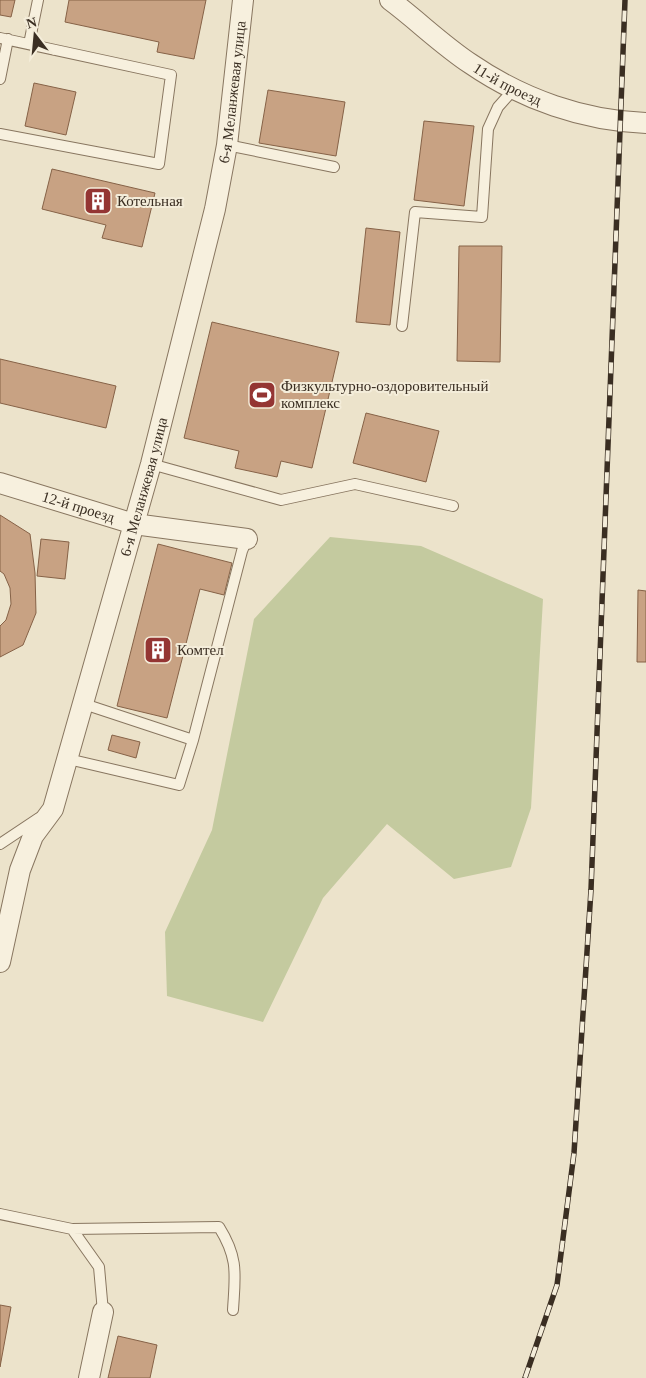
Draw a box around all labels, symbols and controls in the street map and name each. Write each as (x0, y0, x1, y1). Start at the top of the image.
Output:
north arrow (10, 10, 60, 60)
text: N (25, 14, 38, 32)
street label: 6-я Меланжевая улица (216, 20, 249, 165)
street label: 11-й проезд (470, 60, 544, 108)
building icon: Котельная (83, 186, 113, 216)
place label: Котельная (117, 193, 183, 209)
place label: Физкультурно-оздоровительный комплекс (281, 378, 488, 411)
sports icon: Физкультурно-оздоровительный комплекс (247, 380, 277, 410)
street label: 6-я Меланжевая улица (117, 415, 170, 558)
street label: 12-й проезд (40, 488, 117, 526)
building icon: Комтел (143, 635, 173, 665)
place label: Комтел (177, 642, 224, 658)

